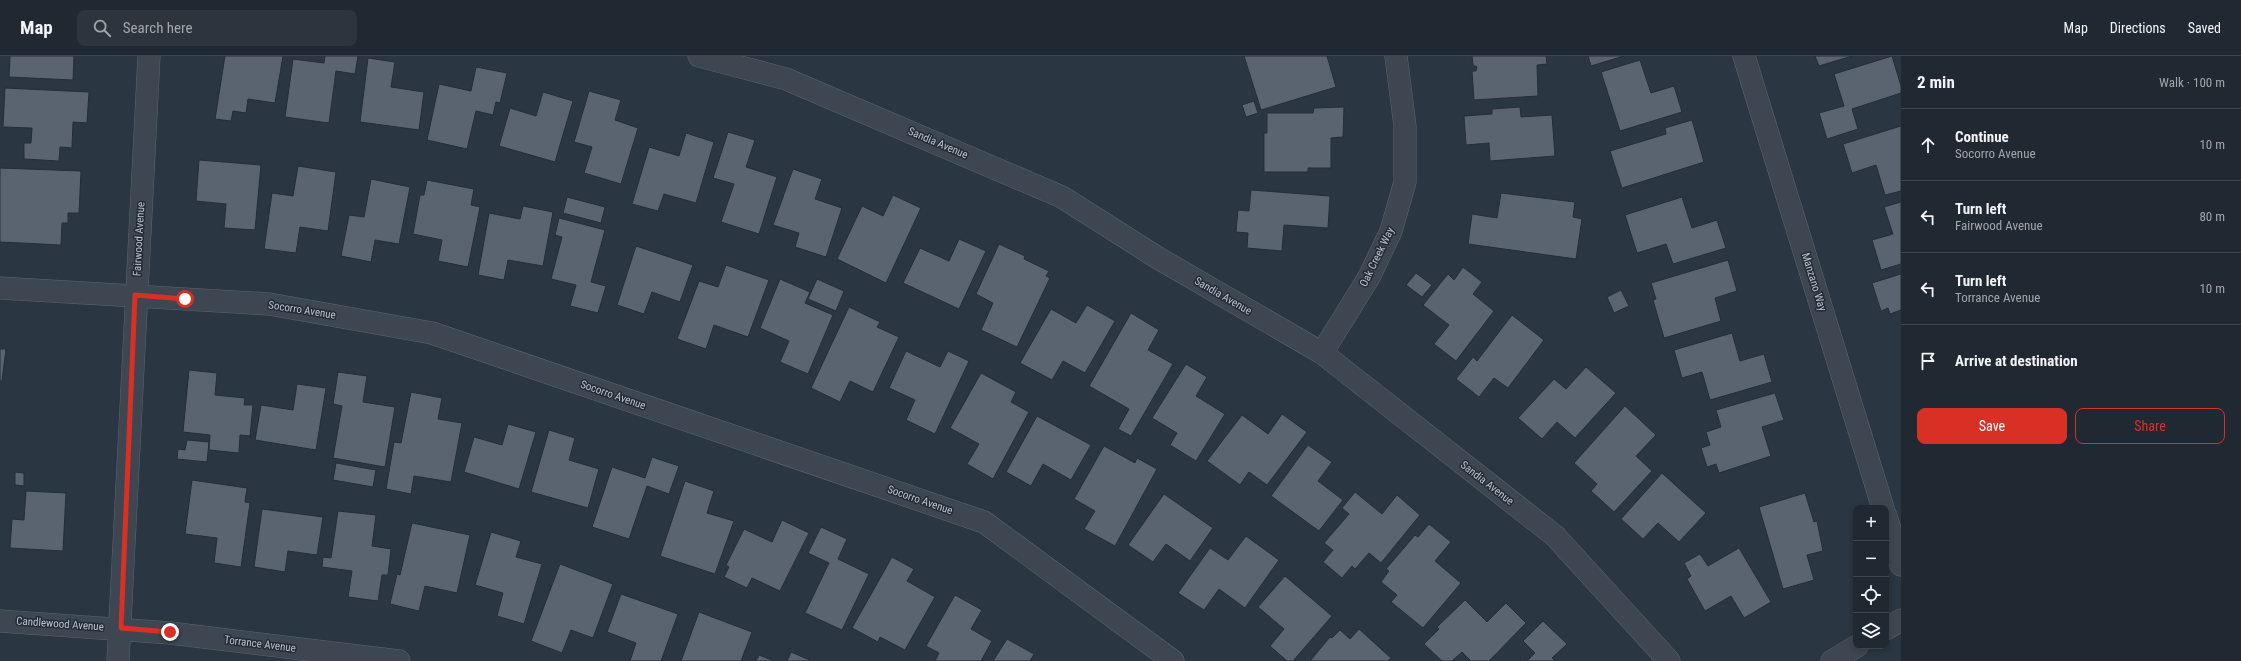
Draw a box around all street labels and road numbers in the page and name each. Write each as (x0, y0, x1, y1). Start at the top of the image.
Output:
street label: Sandia Avenue (906, 125, 970, 161)
street label: Fairwood Avenue (131, 202, 147, 276)
street label: Oak Creek Way (1357, 225, 1397, 289)
street label: Manzano Way (1799, 251, 1829, 313)
street label: Sandia Avenue (1192, 274, 1254, 318)
street label: Socorro Avenue (267, 298, 337, 322)
street label: Socorro Avenue (579, 378, 647, 412)
street label: Sandia Avenue (1458, 458, 1516, 508)
street label: Socorro Avenue (886, 483, 954, 517)
street label: Candlewood Avenue (16, 614, 104, 634)
street label: Torrance Avenue (223, 633, 297, 655)

